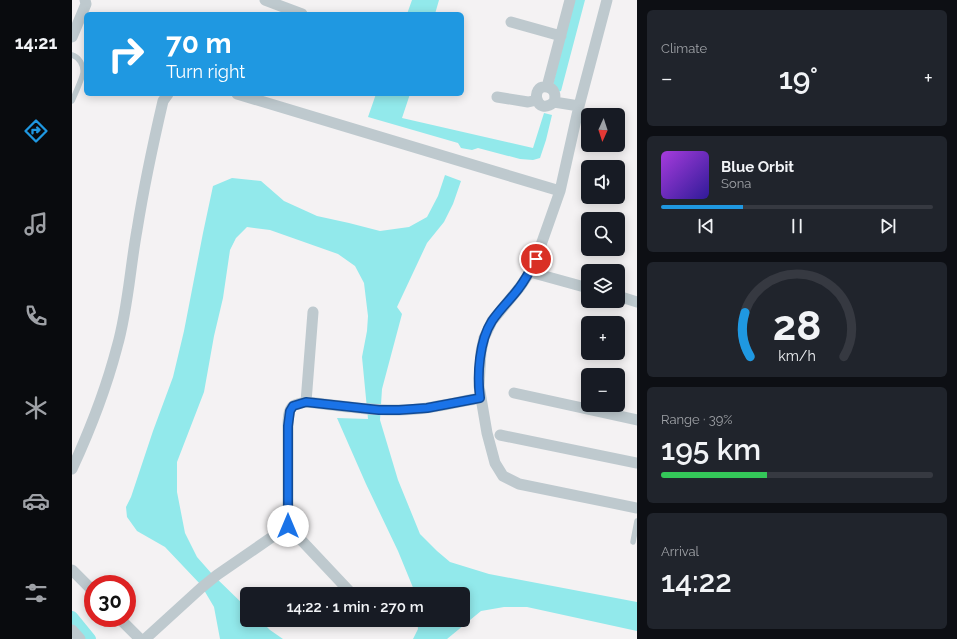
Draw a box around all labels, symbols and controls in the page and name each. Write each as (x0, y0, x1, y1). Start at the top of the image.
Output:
text: 70 m (166, 27, 232, 60)
icon: right (100, 28, 152, 80)
text: 14:21 (15, 32, 57, 53)
text: Climate (661, 41, 707, 56)
text: Turn right (166, 61, 245, 82)
text: 19° (779, 61, 818, 96)
text: − (661, 65, 673, 91)
text: + (924, 65, 933, 91)
north arrow (581, 108, 625, 152)
map controls (581, 108, 625, 412)
icon: directions (22, 117, 50, 145)
text: Blue Orbit (721, 158, 794, 176)
button: sound (581, 160, 625, 204)
text: Sona (721, 176, 751, 191)
icon: music (22, 210, 50, 238)
button: search (581, 212, 625, 256)
icon: previous (695, 215, 717, 237)
icon: pause (786, 215, 808, 237)
icon: next (877, 215, 899, 237)
pin (519, 242, 553, 276)
icon: arrive (525, 248, 547, 270)
button: layers (581, 264, 625, 308)
text: 28 (773, 301, 821, 350)
icon: phone (22, 302, 50, 330)
button: + (581, 316, 625, 360)
text: km/h (778, 348, 816, 364)
button: − (581, 368, 625, 412)
icon: climate (22, 394, 50, 422)
text: Range · 39% (661, 412, 733, 427)
text: 195 km (661, 432, 761, 467)
icon: car (22, 487, 50, 515)
position arrow (267, 505, 309, 547)
text: Arrival (661, 544, 699, 559)
text: 14:22 (661, 564, 732, 599)
speed limit sign: 30 (84, 575, 136, 627)
icon: filters (22, 579, 50, 607)
text: 14:22 · 1 min · 270 m (286, 598, 424, 616)

